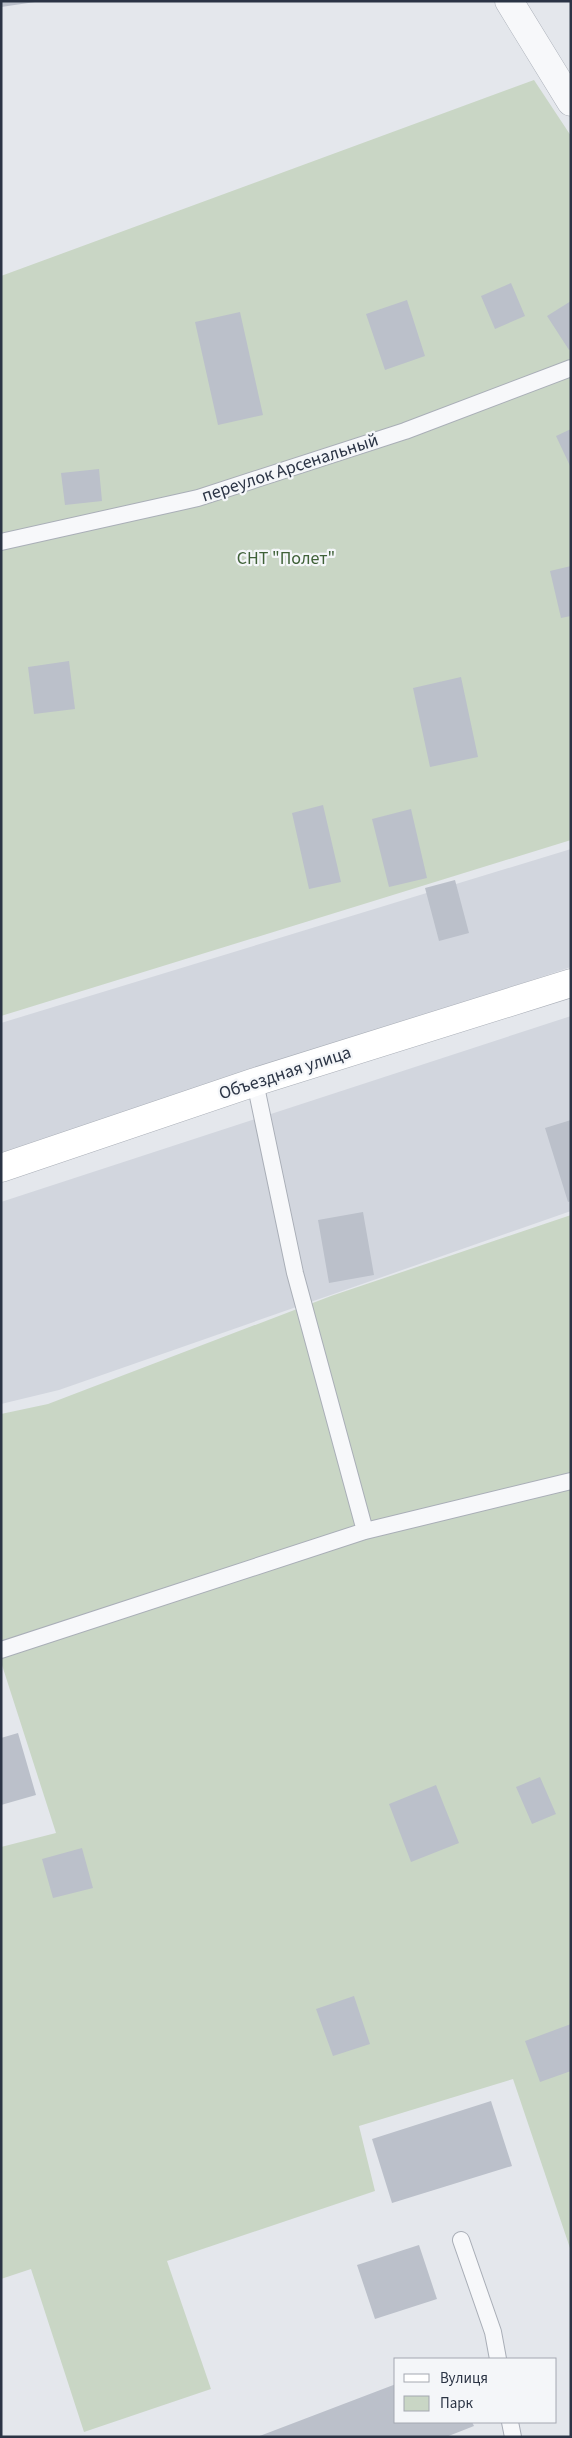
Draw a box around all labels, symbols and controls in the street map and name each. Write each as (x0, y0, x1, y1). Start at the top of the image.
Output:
street label: переулок Арсенальный (198, 428, 382, 508)
park label: СНТ "Полет" (237, 546, 335, 571)
street label: Объездная улица (216, 1040, 354, 1106)
legend (394, 2358, 557, 2423)
text: Вулиця (440, 2368, 488, 2389)
text: Парк (440, 2393, 474, 2414)

